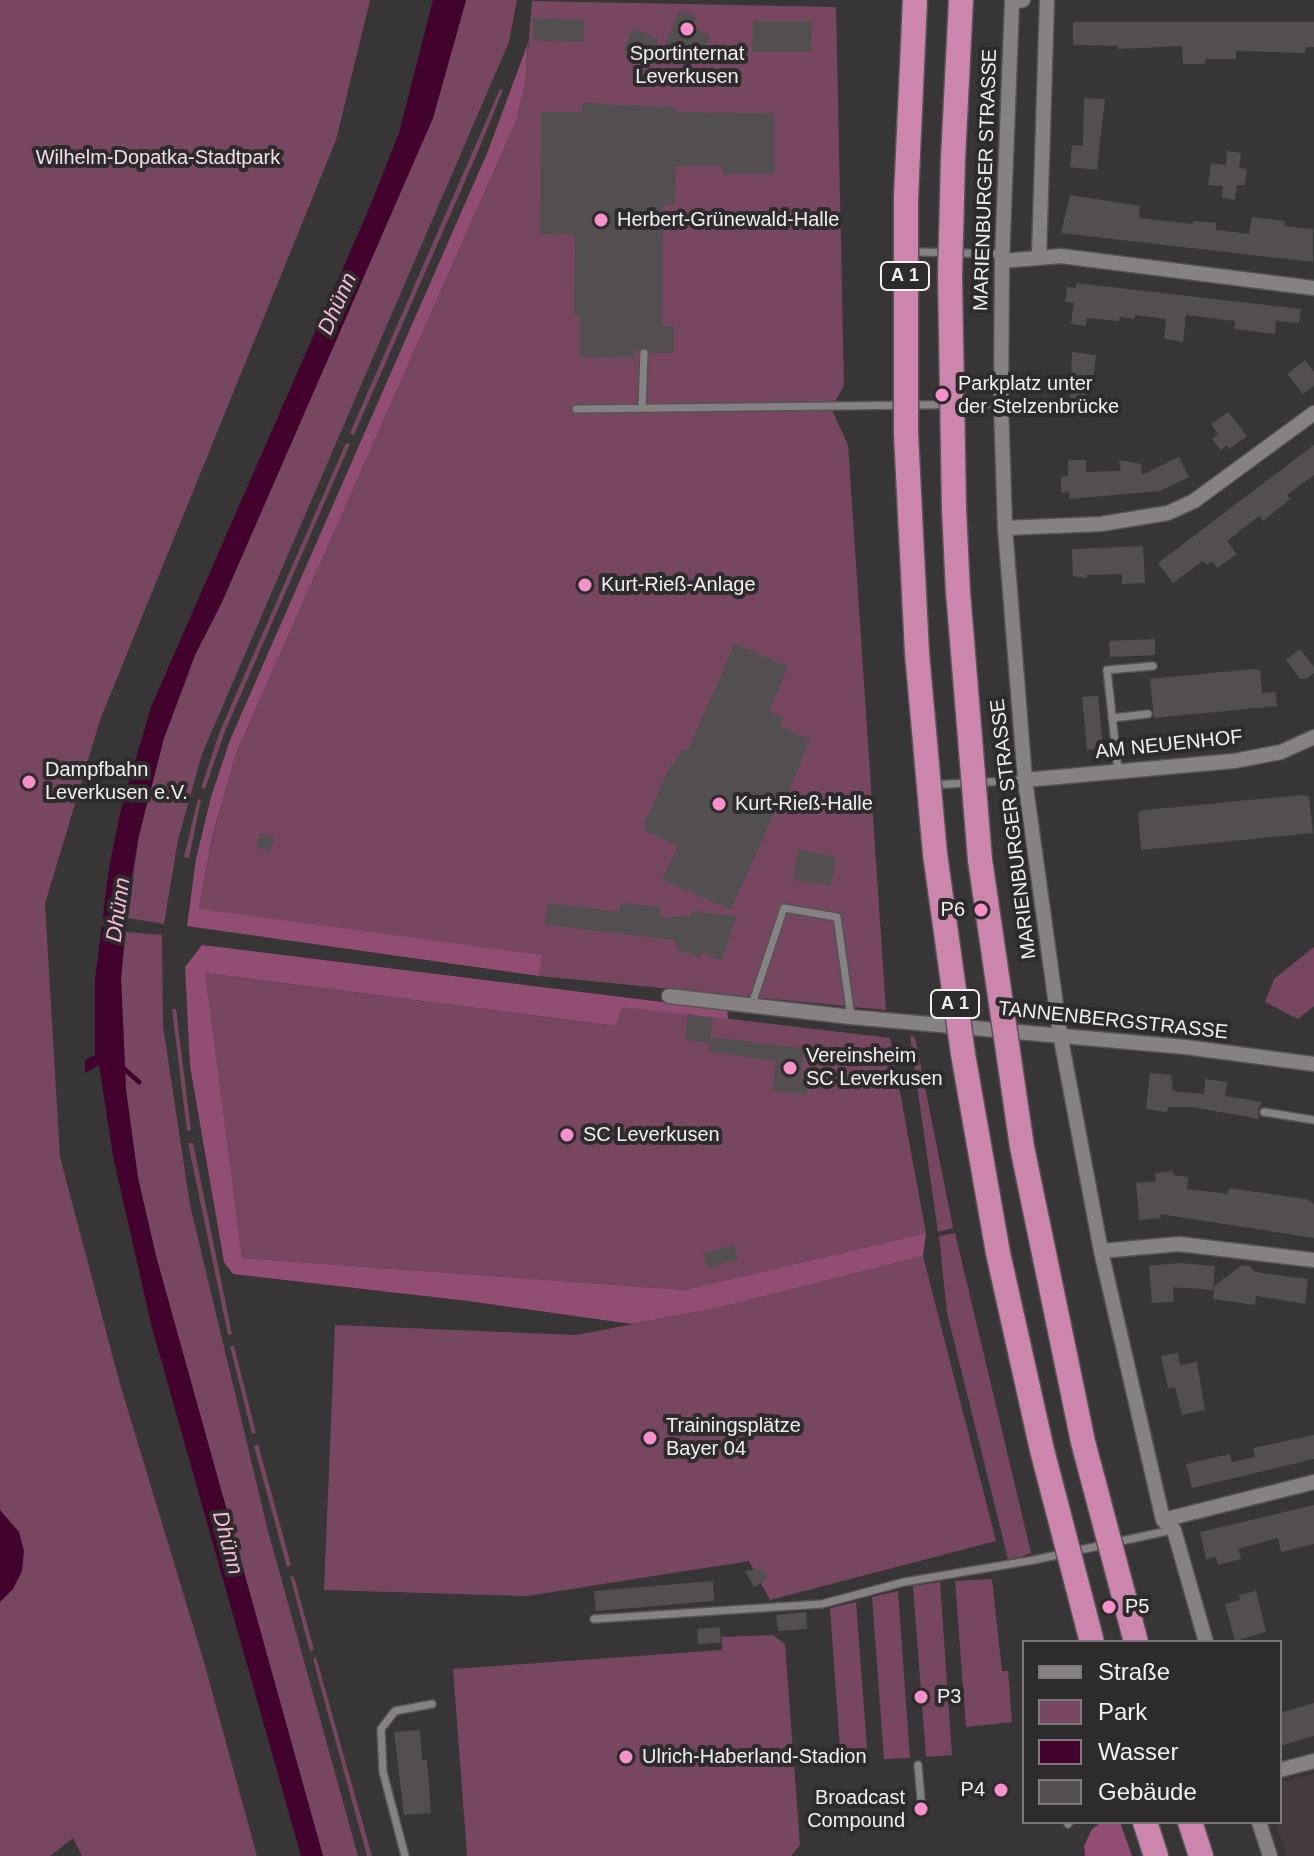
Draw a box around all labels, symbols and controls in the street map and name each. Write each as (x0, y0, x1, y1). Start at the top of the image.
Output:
marker: Sportinternat Leverkusen (678, 20, 696, 38)
place label: Sportinternat Leverkusen (630, 42, 744, 89)
street label: MARIENBURGER STRASSE (969, 49, 1003, 311)
park label: Wilhelm-Dopatka-Stadtpark (36, 146, 280, 170)
place label: Herbert-Grünewald-Halle (617, 208, 839, 232)
marker: Herbert-Grünewald-Halle (592, 211, 610, 229)
road number: A 1 (881, 262, 929, 290)
water label: Dhünn (313, 269, 363, 339)
place label: Parkplatz unter der Stelzenbrücke (958, 372, 1119, 419)
marker: Parkplatz unter der Stelzenbrücke (933, 386, 951, 404)
place label: Kurt-Rieß-Anlage (601, 573, 756, 597)
marker: Kurt-Rieß-Anlage (576, 576, 594, 594)
street label: MARIENBURGER STRASSE (986, 697, 1042, 961)
street label: AM NEUENHOF (1094, 725, 1244, 765)
place label: Dampfbahn Leverkusen e.V. (45, 758, 188, 805)
marker: Dampfbahn Leverkusen e.V. (20, 773, 38, 791)
place label: Kurt-Rieß-Halle (735, 792, 873, 816)
marker: Kurt-Rieß-Halle (710, 795, 728, 813)
water label: Dhünn (101, 876, 137, 944)
place label: P6 (941, 898, 965, 922)
marker: P6 (972, 901, 990, 919)
road number: A 1 (931, 990, 979, 1018)
street label: TANNENBERGSTRASSE (997, 997, 1229, 1045)
place label: Vereinsheim SC Leverkusen (806, 1044, 943, 1091)
marker: Vereinsheim SC Leverkusen (781, 1059, 799, 1077)
place label: SC Leverkusen (583, 1123, 720, 1147)
marker: SC Leverkusen (558, 1126, 576, 1144)
place label: Trainingsplätze Bayer 04 (666, 1414, 801, 1461)
marker: Trainingsplätze Bayer 04 (641, 1429, 659, 1447)
water label: Dhünn (206, 1508, 248, 1578)
place label: P5 (1125, 1595, 1149, 1619)
marker: P5 (1100, 1598, 1118, 1616)
legend (1022, 1640, 1282, 1824)
text: Straße (1098, 1658, 1170, 1685)
place label: P3 (937, 1685, 961, 1709)
marker: P3 (912, 1688, 930, 1706)
text: Park (1098, 1698, 1147, 1725)
text: Wasser (1098, 1738, 1178, 1765)
place label: Ulrich-Haberland-Stadion (642, 1745, 867, 1769)
marker: Ulrich-Haberland-Stadion (617, 1748, 635, 1766)
place label: P4 (961, 1778, 985, 1802)
text: Gebäude (1098, 1778, 1197, 1805)
marker: P4 (992, 1781, 1010, 1799)
place label: Broadcast Compound (807, 1786, 905, 1833)
marker: Broadcast Compound (912, 1800, 930, 1818)

